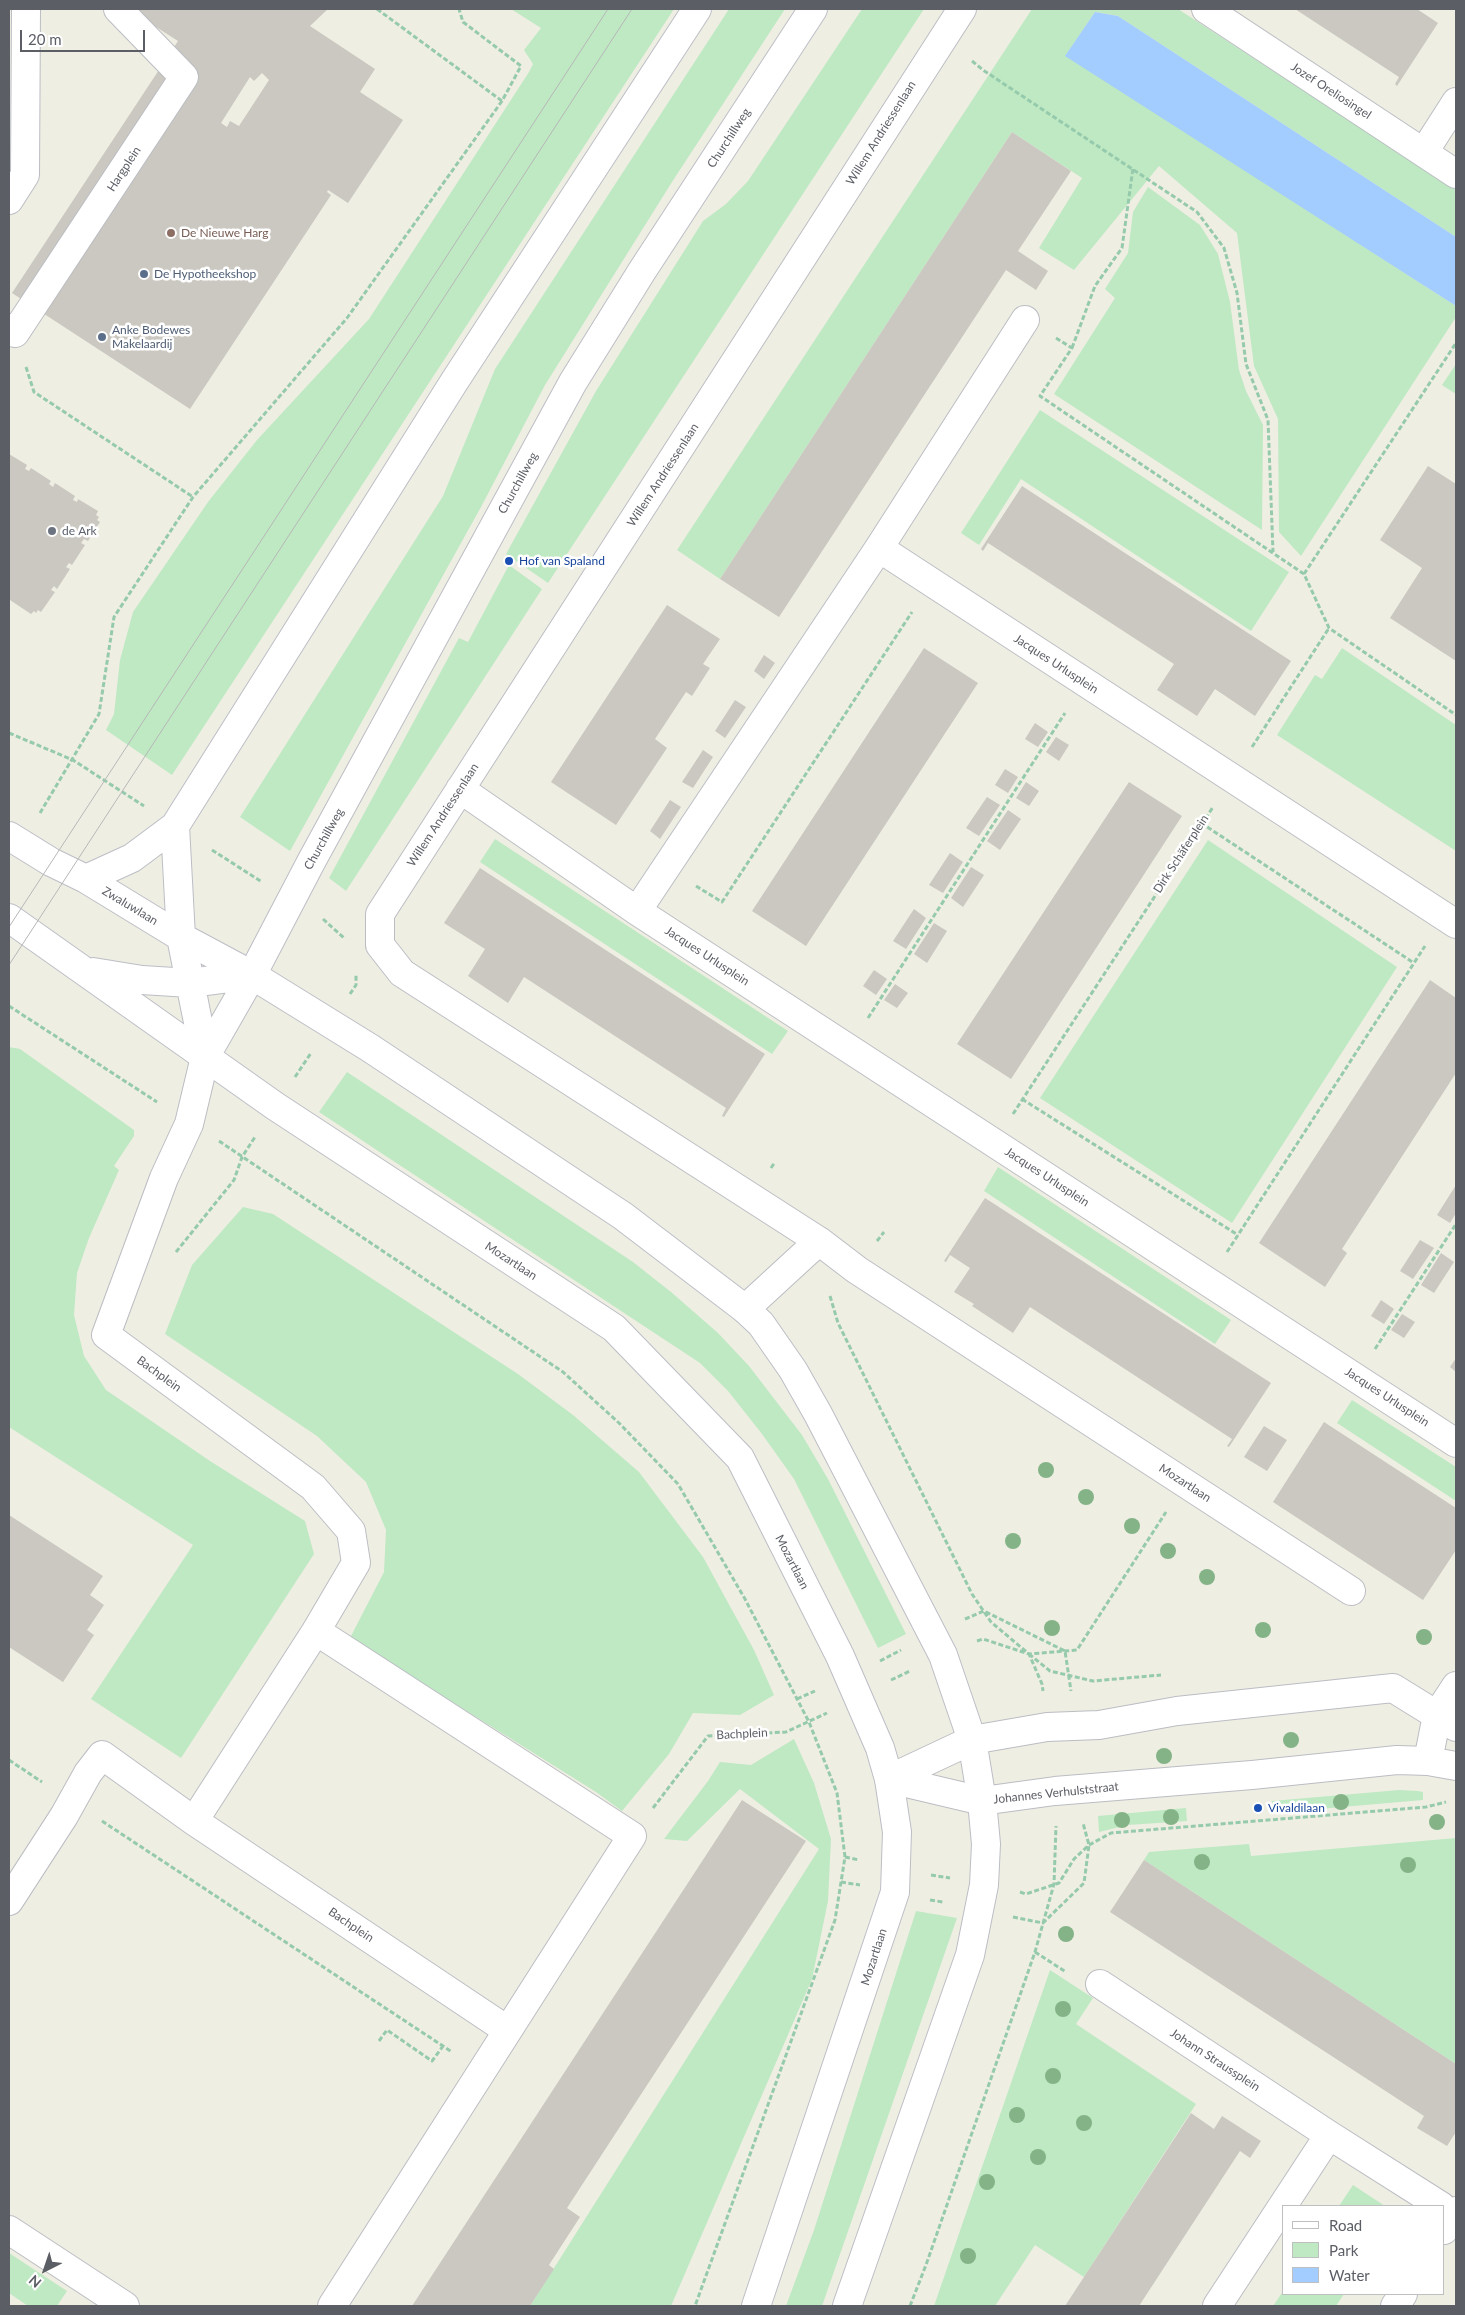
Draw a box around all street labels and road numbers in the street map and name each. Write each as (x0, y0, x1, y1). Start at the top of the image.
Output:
street label: Jozef Oreliosingel (1288, 60, 1374, 122)
street label: Willem Andriessenlaan (843, 78, 919, 188)
street label: Churchillweg (704, 105, 754, 171)
street label: Hargplein (104, 144, 144, 194)
street label: Willem Andriessenlaan (624, 421, 702, 529)
street label: Churchillweg (495, 450, 541, 516)
street label: Jacques Urlusplein (1011, 631, 1101, 697)
street label: Willem Andriessenlaan (404, 761, 482, 869)
street label: Churchillweg (301, 806, 347, 872)
street label: Dirk Schäferplein (1150, 812, 1212, 896)
street label: Zwaluwlaan (99, 884, 161, 928)
street label: Jacques Urlusplein (662, 923, 752, 989)
street label: Jacques Urlusplein (1002, 1144, 1092, 1210)
street label: Mozartlaan (482, 1239, 540, 1283)
street label: Bachplein (134, 1353, 184, 1395)
street label: Jacques Urlusplein (1342, 1364, 1432, 1430)
street label: Mozartlaan (1156, 1461, 1214, 1505)
street label: Mozartlaan (772, 1532, 812, 1592)
street label: Bachplein (716, 1725, 768, 1743)
street label: Johannes Verhulststraat (993, 1779, 1119, 1807)
street label: Bachplein (326, 1905, 376, 1945)
street label: Mozartlaan (858, 1927, 890, 1987)
street label: Johann Straussplein (1167, 2026, 1263, 2094)

